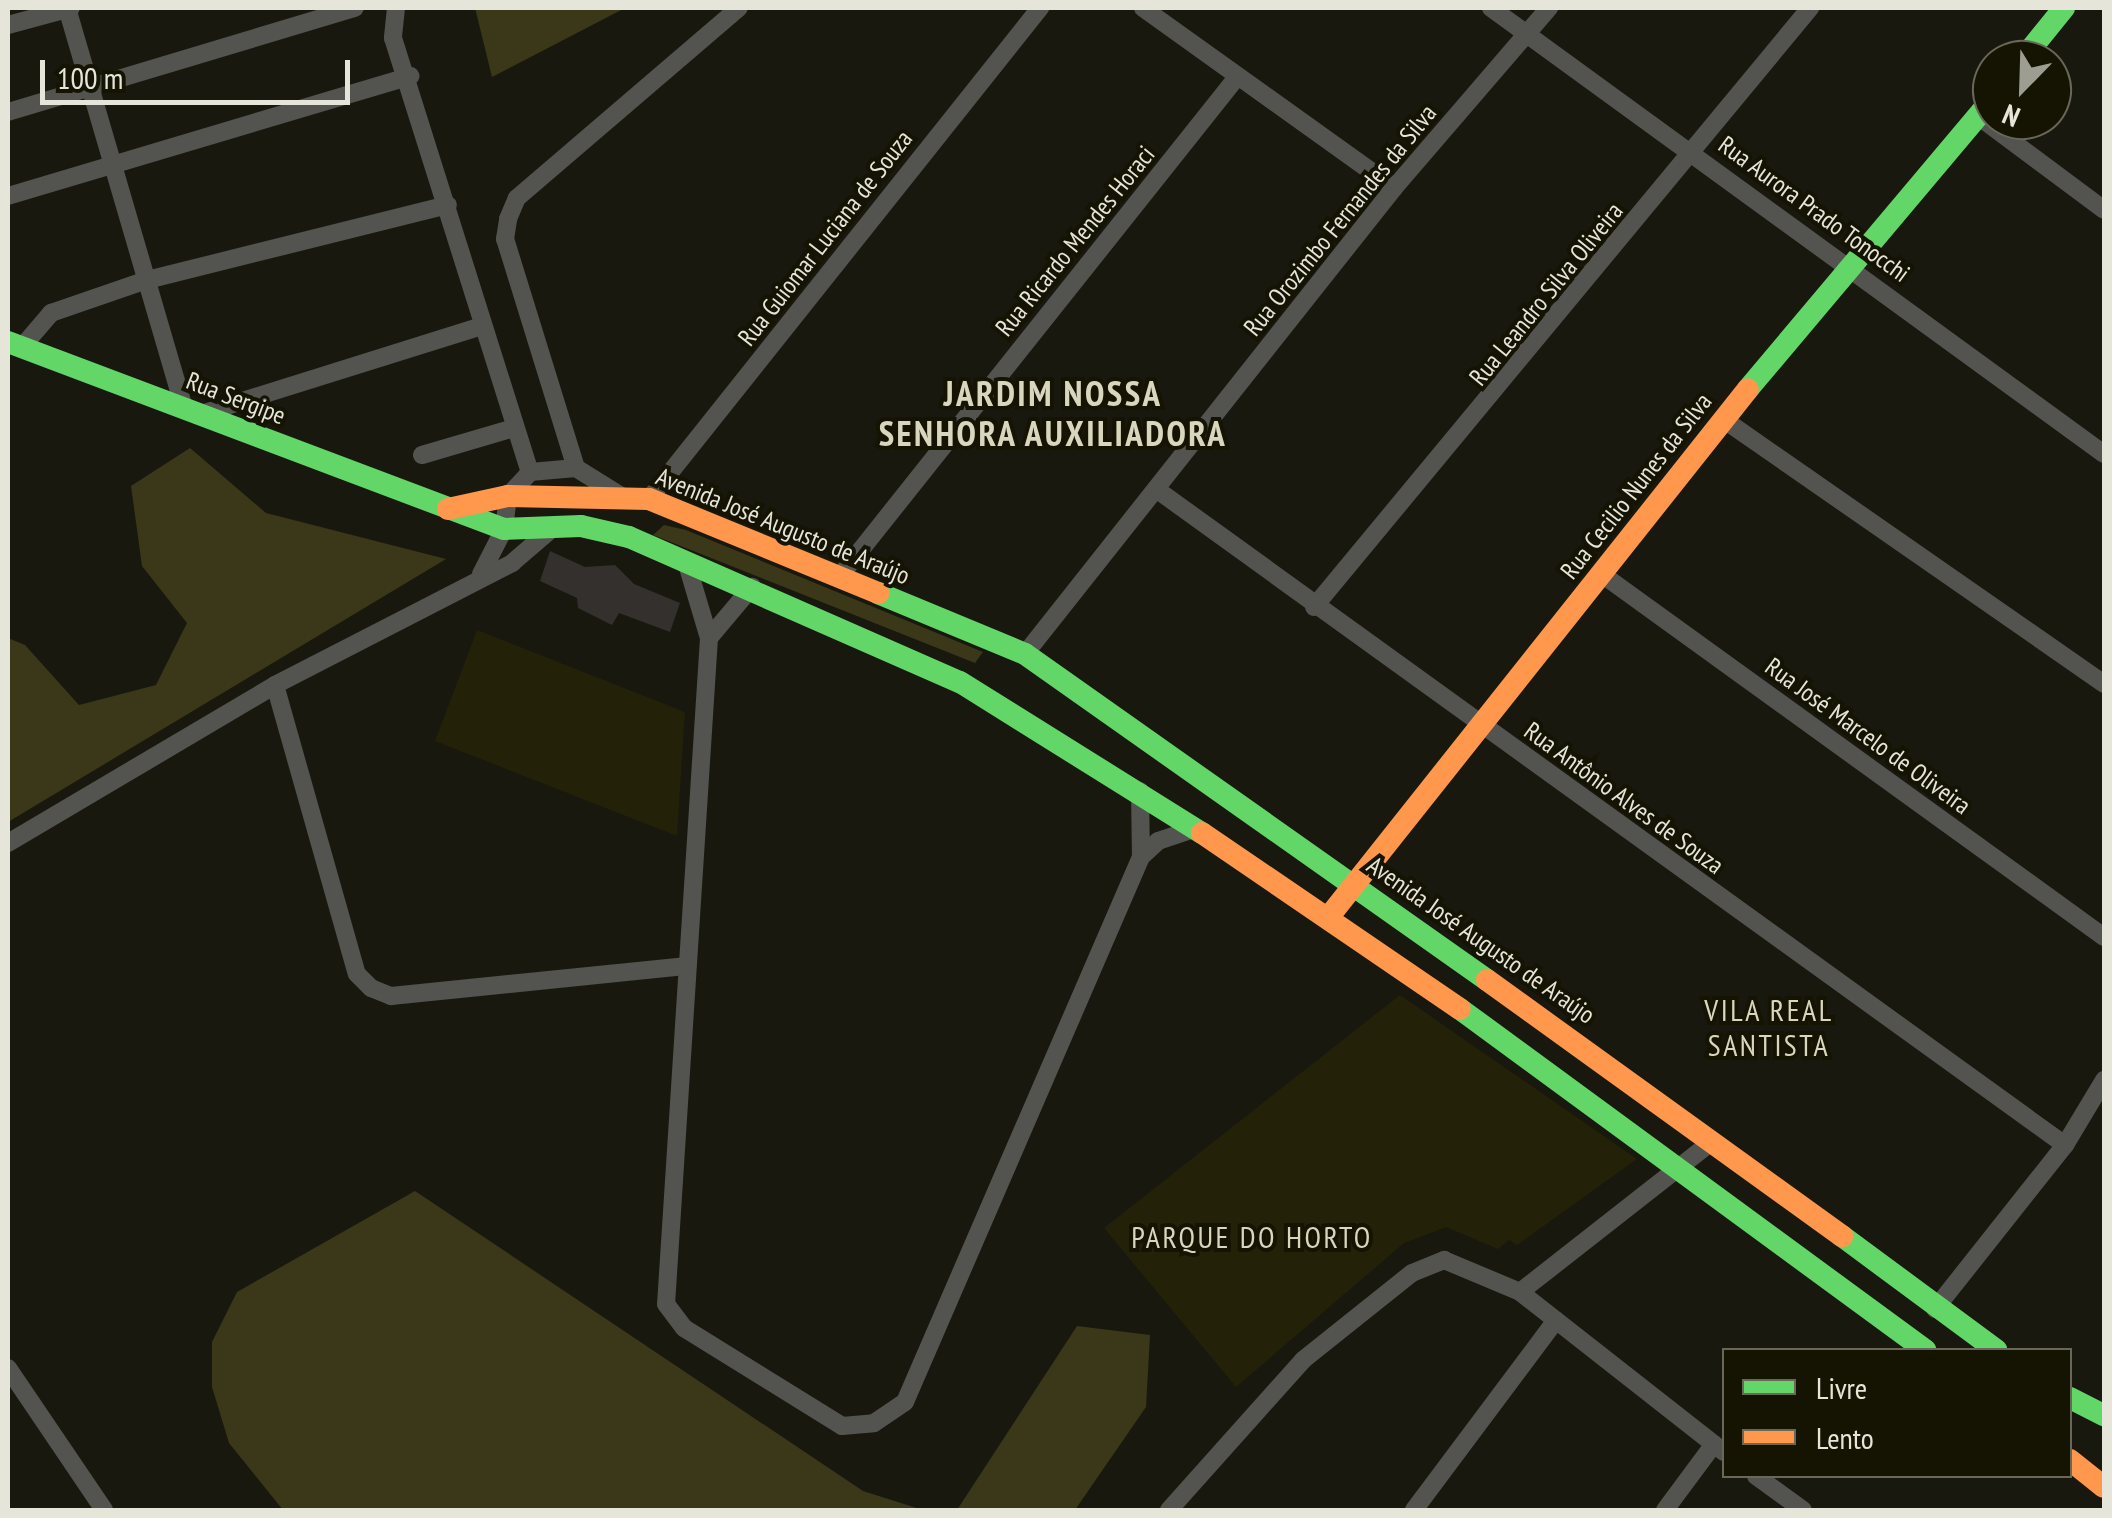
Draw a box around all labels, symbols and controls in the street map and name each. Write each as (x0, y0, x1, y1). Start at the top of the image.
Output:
scale bar (45, 40, 355, 102)
north arrow (1972, 40, 2072, 140)
text: 100 m (57, 58, 123, 97)
text: N (1997, 96, 2025, 136)
street label: Rua Orozimbo Fernandes da Silva (1237, 98, 1443, 342)
street label: Rua Guiomar Luciana de Souza (732, 124, 918, 352)
street label: Rua Aurora Prado Tonocchi (1712, 129, 1916, 289)
street label: Rua Ricardo Mendes Horaci (989, 140, 1161, 342)
street label: Rua Leandro Silva Oliveira (1463, 196, 1629, 392)
street label: Rua Sergipe (182, 365, 290, 431)
district label: JARDIM NOSSA SENHORA AUXILIADORA (877, 372, 1229, 454)
street label: Rua Cecilio Nunes da Silva (1554, 387, 1718, 585)
street label: Avenida José Augusto de Araújo (651, 461, 915, 591)
street label: Rua José Marcelo de Oliveira (1760, 651, 1976, 821)
street label: Rua Antônio Alves de Souza (1518, 715, 1730, 881)
street label: Avenida José Augusto de Araújo (1361, 850, 1601, 1030)
district label: VILA REAL SANTISTA (1704, 992, 1834, 1062)
district label: PARQUE DO HORTO (1131, 1219, 1373, 1255)
legend (1722, 1348, 2072, 1478)
text: Livre (1816, 1368, 1867, 1407)
text: Lento (1816, 1418, 1874, 1457)

